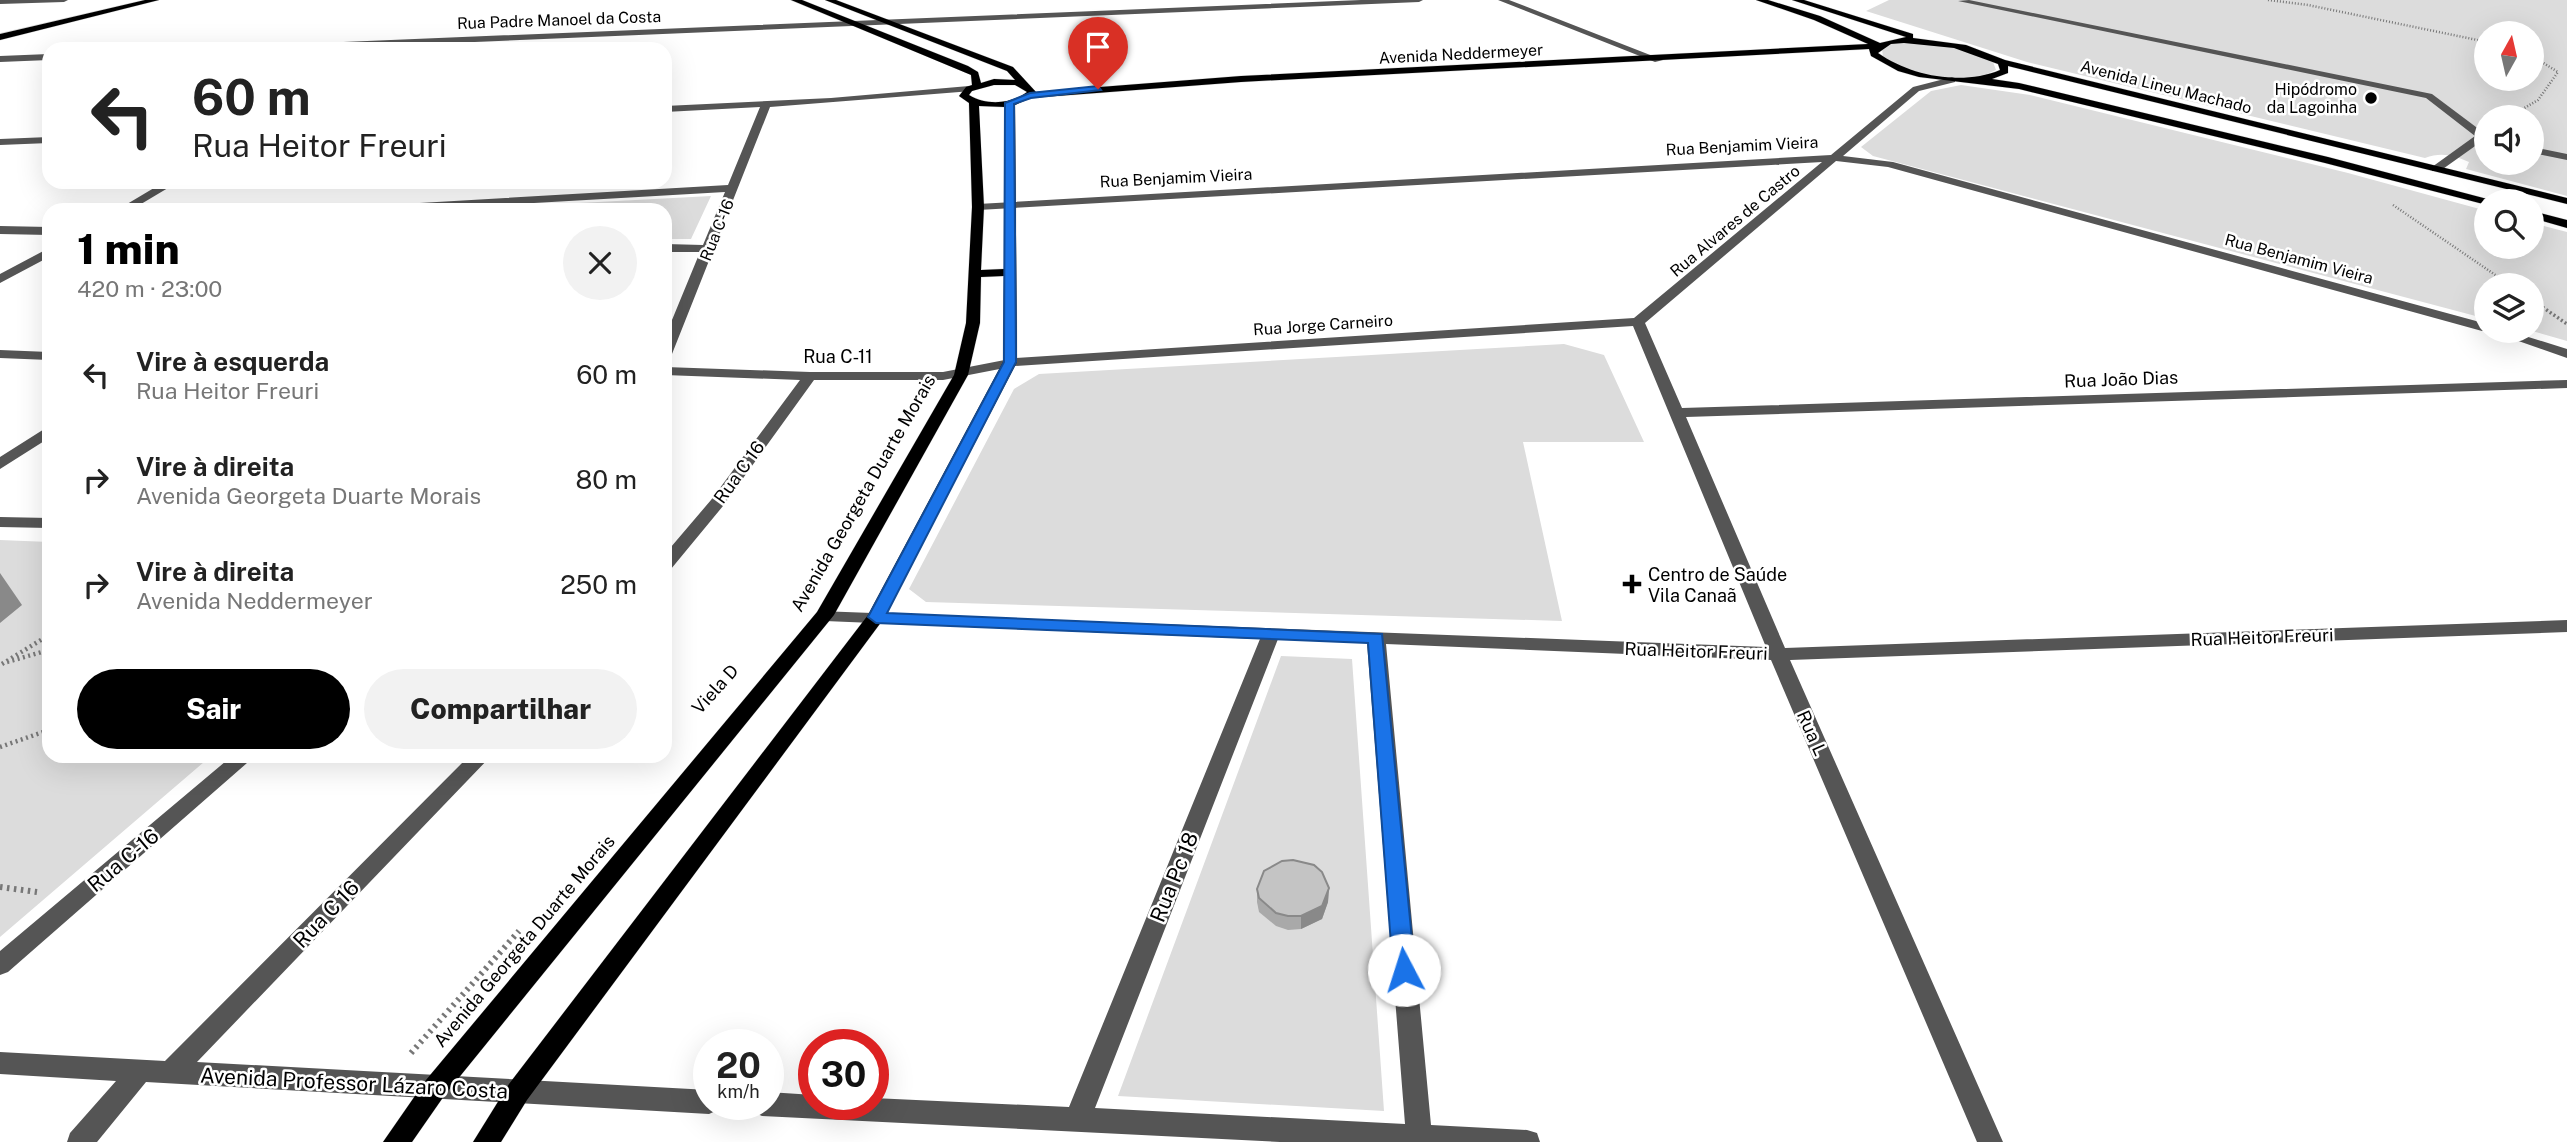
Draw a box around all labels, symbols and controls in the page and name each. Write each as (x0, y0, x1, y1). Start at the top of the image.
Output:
street label: Rua Padre Manoel da Costa (457, 7, 661, 33)
pin (1068, 17, 1128, 89)
north arrow (2474, 21, 2544, 91)
map controls (2474, 21, 2544, 343)
icon: arrive (1079, 28, 1117, 66)
street label: Avenida Neddermeyer (1378, 40, 1544, 68)
street label: Avenida Lineu Machado (2078, 57, 2254, 117)
text: 60 m (192, 68, 311, 126)
icon: left (77, 70, 168, 161)
place label: Hipódromo da Lagoinha (2267, 80, 2357, 117)
marker: Hipódromo da Lagoinha (2363, 90, 2379, 106)
button: sound (2474, 105, 2544, 175)
text: Rua Heitor Freuri (192, 127, 447, 164)
street label: Rua Benjamim Vieira (1665, 133, 1819, 159)
street label: Rua Alvares de Castro (1666, 161, 1804, 281)
street label: Rua Benjamim Vieira (1099, 165, 1253, 191)
button: search (2474, 189, 2544, 259)
street label: Rua C-16 (696, 196, 738, 264)
text: 1 min (77, 224, 180, 273)
button: close (563, 226, 637, 300)
street label: Rua Benjamim Vieira (2223, 230, 2375, 288)
button: layers (2474, 273, 2544, 343)
text: 420 m · 23:00 (77, 275, 222, 302)
street label: Rua Jorge Carneiro (1252, 311, 1394, 339)
text: Vire à esquerda (136, 346, 329, 377)
street label: Rua C-11 (803, 346, 873, 367)
icon: left (77, 356, 115, 394)
text: 60 m (576, 359, 637, 390)
street label: Rua João Dias (2064, 367, 2178, 391)
street label: Avenida Georgeta Duarte Morais (786, 371, 940, 615)
text: Rua Heitor Freuri (136, 377, 319, 404)
street label: Rua C 16 (709, 437, 769, 507)
text: Vire à direita (136, 451, 294, 482)
icon: right (77, 461, 115, 499)
text: 80 m (576, 464, 637, 495)
text: Avenida Georgeta Duarte Morais (136, 482, 481, 509)
text: Vire à direita (136, 556, 294, 587)
place label: Centro de Saúde Vila Canaã (1648, 564, 1787, 606)
icon: right (77, 566, 115, 604)
text: 250 m (560, 569, 637, 600)
marker: Centro de Saúde Vila Canaã (1622, 574, 1642, 594)
text: Avenida Neddermeyer (136, 587, 373, 614)
street label: Rua Heitor Freuri (2190, 624, 2334, 650)
street label: Rua Heitor Freuri (1624, 638, 1768, 664)
street label: Viela D (687, 660, 743, 718)
button: Sair (77, 669, 350, 749)
button: Compartilhar (364, 669, 637, 749)
street label: Rua L (1793, 707, 1831, 759)
street label: Rua C-16 (82, 823, 164, 897)
street label: Rua Pc 18 (1145, 828, 1203, 926)
street label: Avenida Georgeta Duarte Morais (429, 831, 619, 1051)
street label: Rua C 16 (288, 875, 364, 953)
position arrow (1367, 933, 1441, 1007)
speed limit sign: 30 (798, 1029, 889, 1120)
text: 20 (716, 1045, 761, 1086)
street label: Avenida Professor Lázaro Costa (199, 1062, 509, 1104)
text: km/h (717, 1081, 760, 1102)

